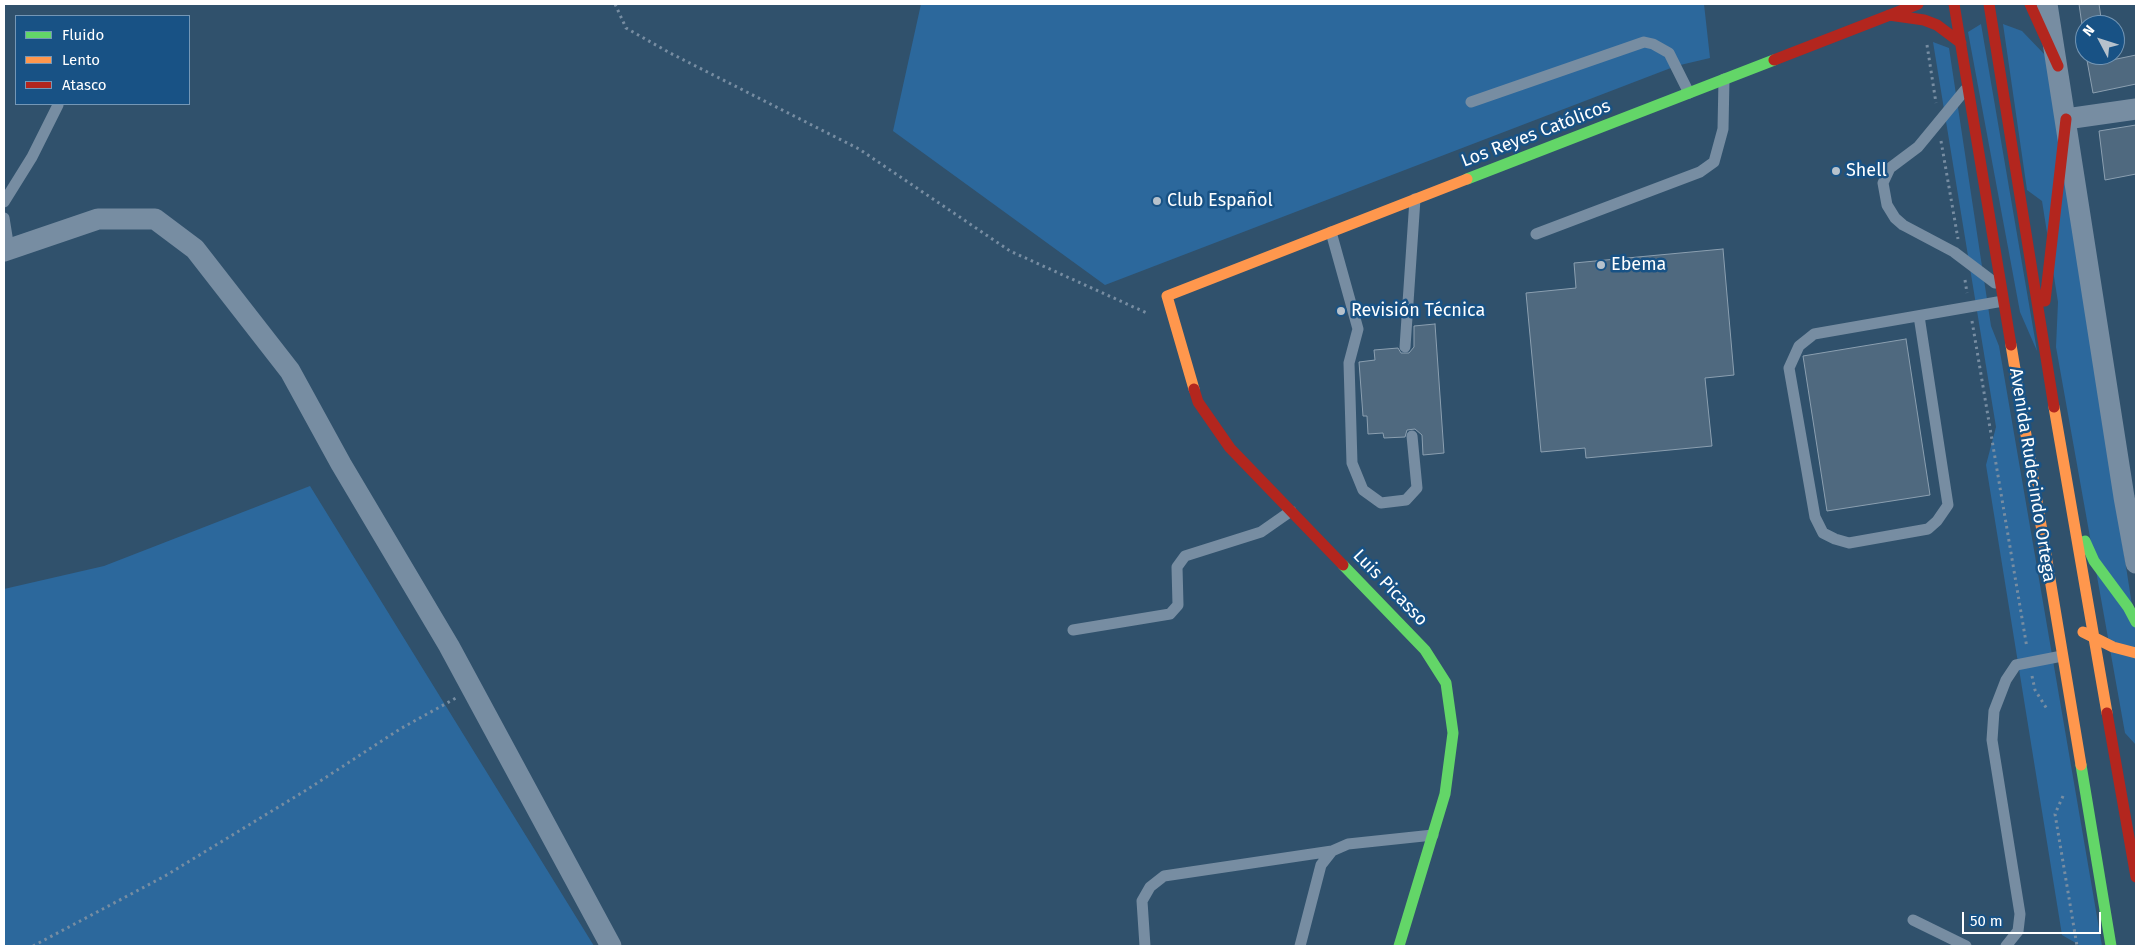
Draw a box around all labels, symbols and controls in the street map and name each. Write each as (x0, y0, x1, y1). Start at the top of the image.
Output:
legend (15, 15, 190, 105)
north arrow (2075, 15, 2125, 65)
text: N (2079, 22, 2098, 40)
text: Fluido (62, 26, 104, 44)
text: Lento (62, 51, 100, 69)
text: Atasco (62, 76, 107, 94)
street label: Los Reyes Católicos (1458, 96, 1614, 172)
place label: Shell (1846, 160, 1887, 182)
marker: Shell (1830, 165, 1842, 177)
place label: Club Español (1167, 190, 1273, 212)
marker: Club Español (1151, 195, 1163, 207)
place label: Ebema (1611, 254, 1666, 276)
marker: Ebema (1595, 259, 1607, 271)
place label: Revisión Técnica (1351, 300, 1485, 322)
marker: Revisión Técnica (1335, 305, 1347, 317)
street label: Avenida Rudecindo Ortega (2004, 366, 2060, 584)
street label: Luis Picasso (1348, 545, 1432, 631)
scale bar (1965, 902, 2104, 934)
text: 50 m (1970, 912, 2003, 930)

